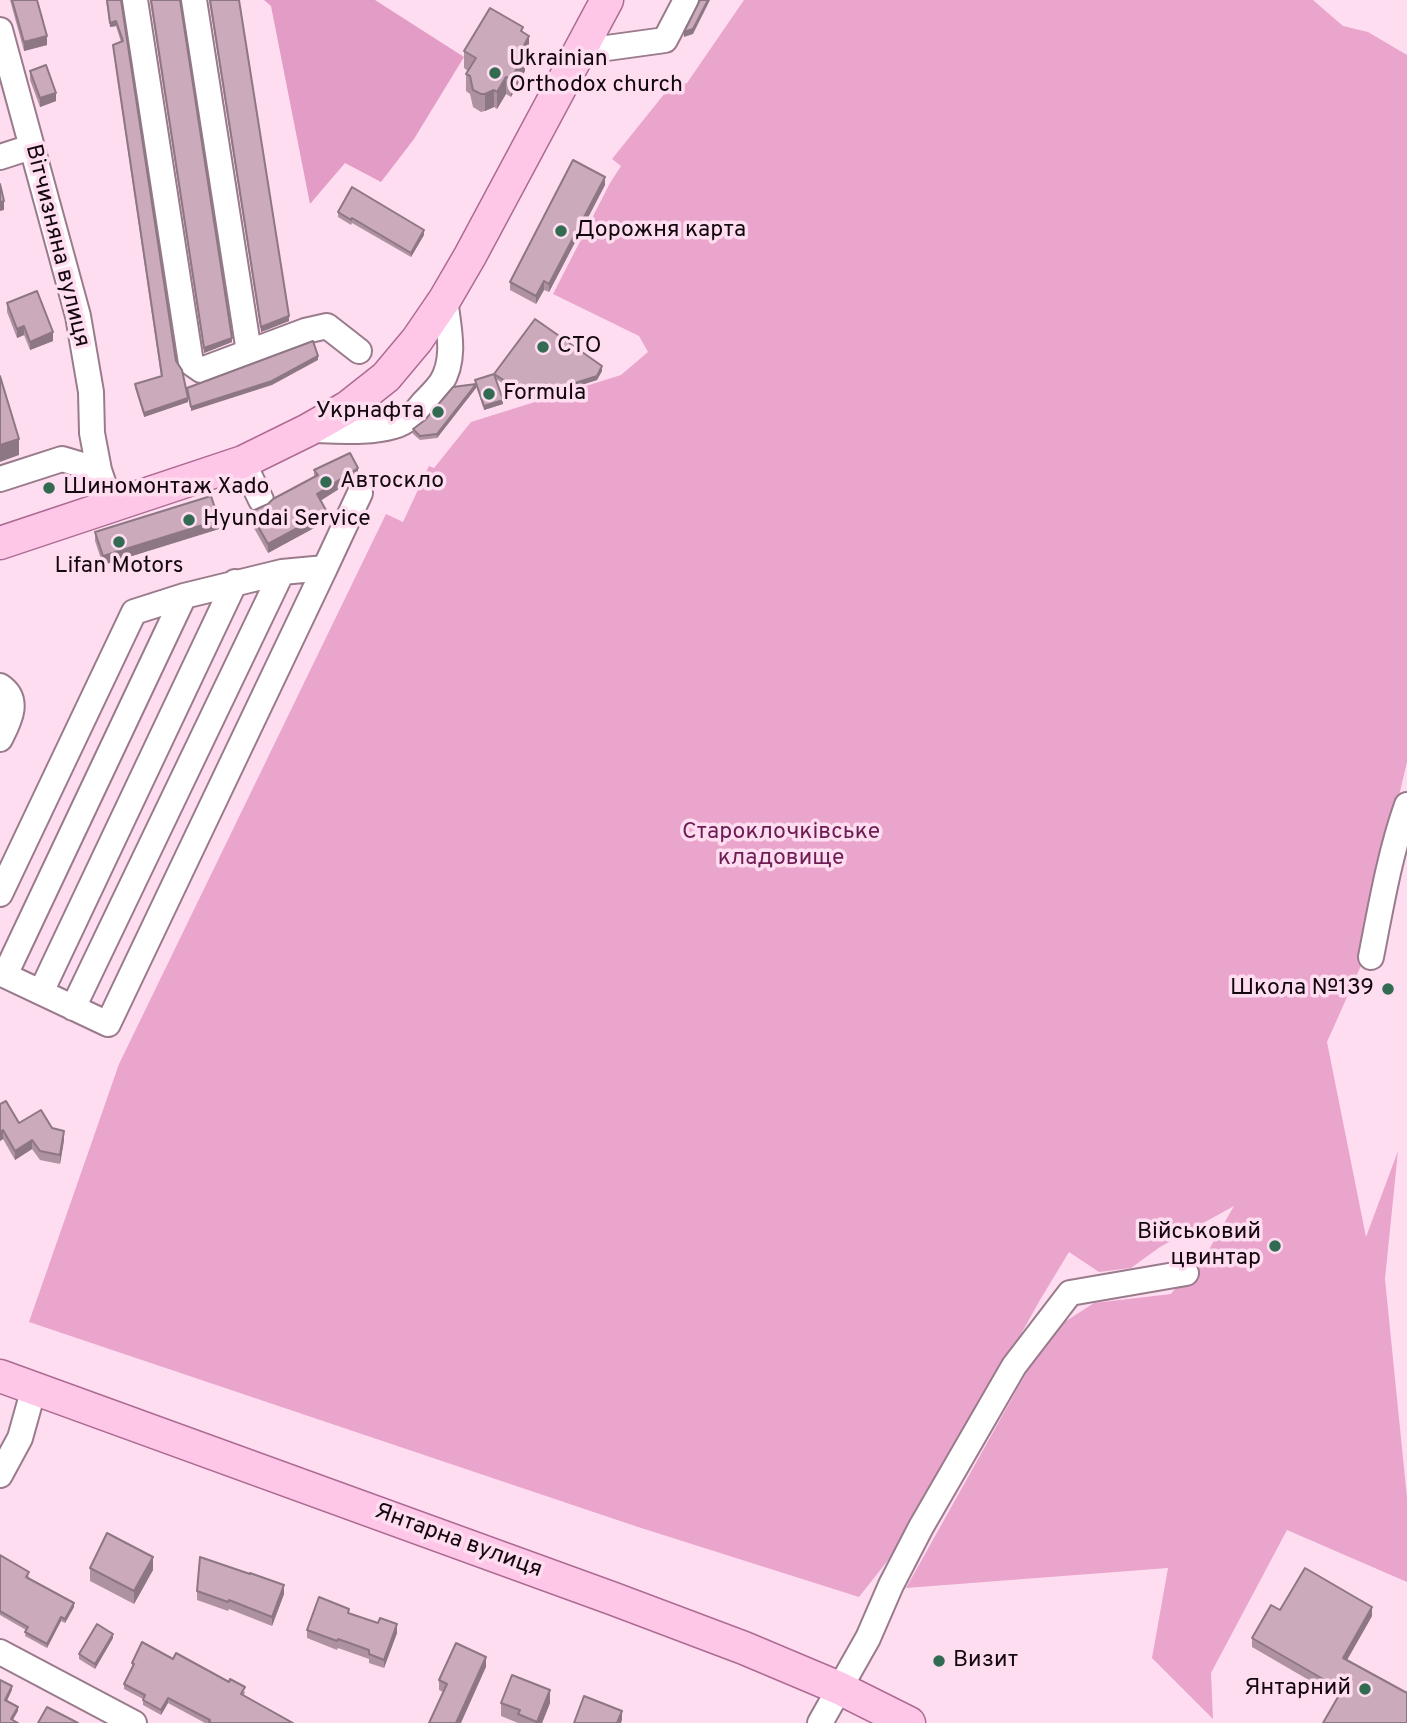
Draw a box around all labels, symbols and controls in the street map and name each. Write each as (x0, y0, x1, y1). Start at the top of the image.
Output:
place label: Ukrainian Orthodox church (509, 46, 683, 100)
marker: Ukrainian Orthodox church (487, 65, 503, 81)
street label: Вітчизняна вулиця (17, 142, 95, 350)
place label: Дорожня карта (575, 217, 746, 245)
marker: Дорожня карта (553, 223, 569, 239)
place label: СТО (557, 333, 602, 361)
marker: СТО (535, 339, 551, 355)
place label: Formula (503, 380, 586, 408)
marker: Formula (481, 386, 497, 402)
place label: Укрнафта (316, 398, 424, 426)
marker: Укрнафта (430, 404, 446, 420)
place label: Автоскло (340, 468, 444, 496)
place label: Шиномонтаж Xado (63, 474, 269, 502)
marker: Автоскло (318, 474, 334, 490)
marker: Шиномонтаж Xado (41, 480, 57, 496)
place label: Hyundai Service (203, 506, 371, 534)
marker: Hyundai Service (181, 512, 197, 528)
marker: Lifan Motors (111, 534, 127, 550)
place label: Lifan Motors (55, 553, 183, 581)
park label: Староклочківське кладовище (682, 819, 880, 873)
place label: Школа №139 (1230, 975, 1374, 1003)
marker: Школа №139 (1380, 981, 1396, 997)
place label: Військовий цвинтар (1137, 1219, 1261, 1273)
marker: Військовий цвинтар (1267, 1238, 1283, 1254)
street label: Янтарна вулиця (370, 1499, 546, 1585)
place label: Визит (953, 1647, 1018, 1675)
marker: Визит (931, 1653, 947, 1669)
place label: Янтарний (1244, 1675, 1351, 1703)
marker: Янтарний (1357, 1681, 1373, 1697)

